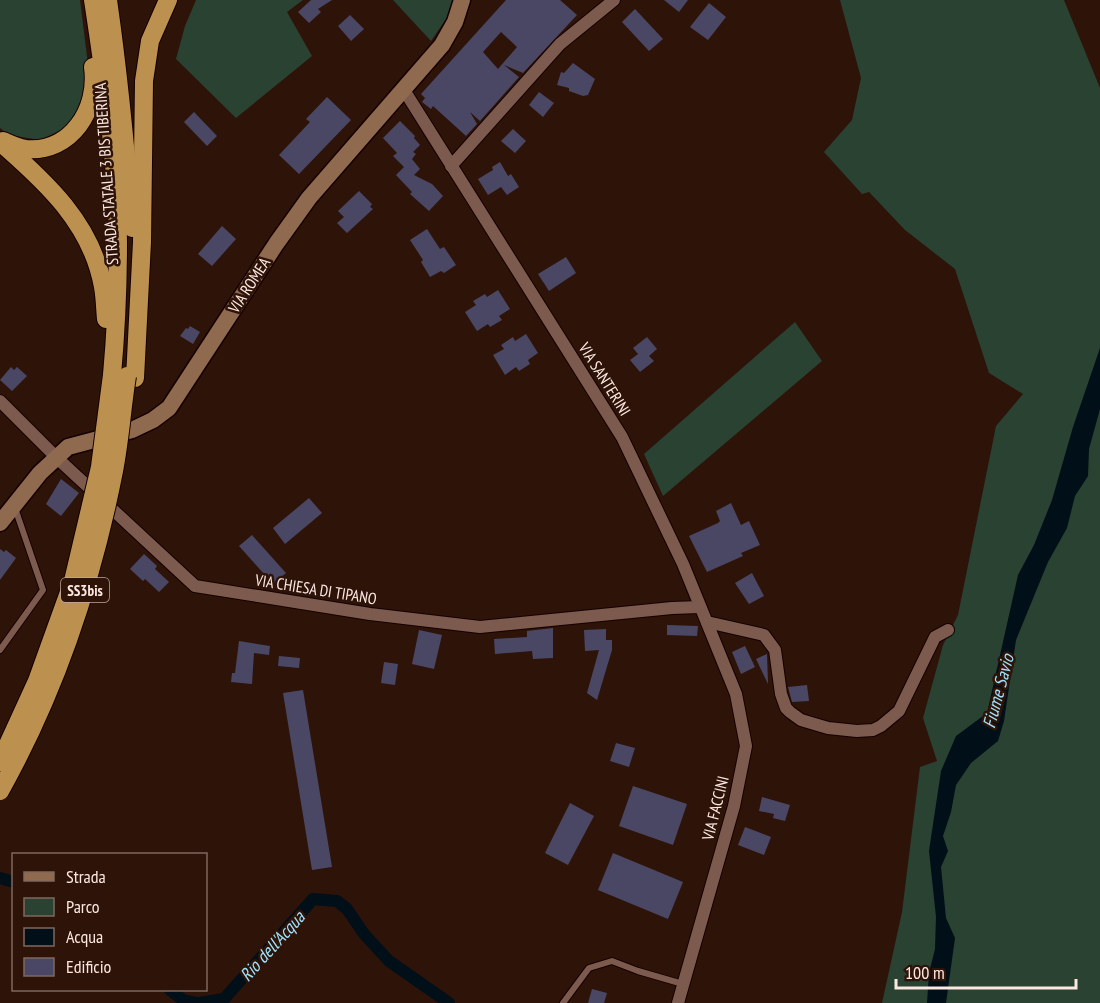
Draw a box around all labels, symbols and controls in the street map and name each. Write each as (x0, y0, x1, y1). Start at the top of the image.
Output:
street label: STRADA STATALE 3 BIS TIBERINA (90, 82, 122, 266)
street label: VIA ROMEA (223, 253, 275, 317)
street label: VIA SANTERINI (574, 338, 635, 419)
street label: VIA CHIESA DI TIPANO (253, 569, 378, 609)
road number: SS3bis (61, 578, 109, 602)
water label: Fiume Savio (977, 650, 1019, 731)
street label: VIA FACCINI (697, 774, 733, 843)
legend (12, 853, 207, 991)
text: Strada (66, 865, 106, 888)
text: Parco (66, 895, 100, 918)
water label: Rio dell'Acqua (235, 906, 310, 986)
text: Acqua (66, 925, 103, 948)
scale bar (896, 952, 1076, 990)
text: Edificio (66, 955, 112, 978)
text: 100 m (905, 961, 945, 984)

